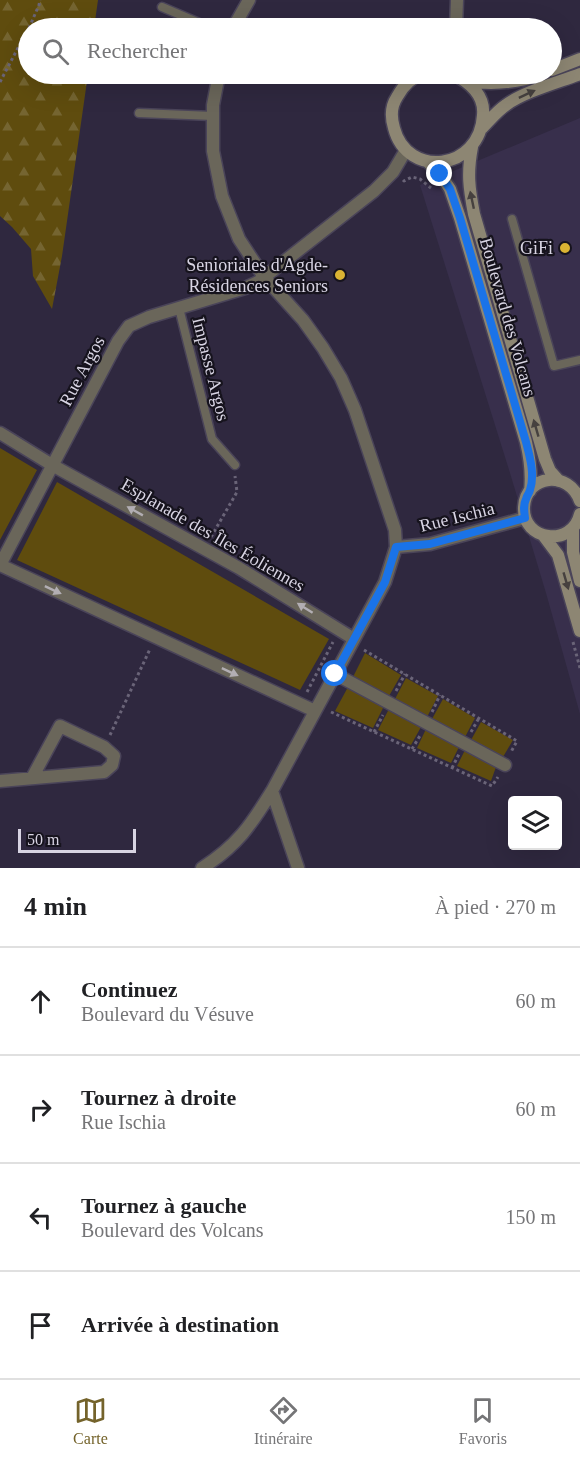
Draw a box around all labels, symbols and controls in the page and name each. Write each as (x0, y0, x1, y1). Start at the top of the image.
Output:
search box (18, 18, 562, 84)
icon: search (39, 35, 72, 68)
text: Rechercher (87, 38, 187, 63)
one-way arrow (518, 90, 535, 99)
route end (426, 160, 452, 186)
one-way arrow (466, 191, 476, 209)
street label: Boulevard des Volcans (476, 235, 540, 399)
place label: GiFi (520, 238, 553, 258)
marker: GiFi (558, 241, 572, 255)
place label: Senioriales d'Agde- Résidences Seniors (186, 255, 328, 296)
marker: Senioriales d'Agde- Résidences Seniors (333, 268, 347, 282)
street label: Impasse Argos (188, 315, 234, 423)
street label: Rue Argos (55, 333, 109, 409)
one-way arrow (531, 419, 540, 437)
street label: Esplanade des Îles Éoliennes (118, 473, 309, 596)
street label: Rue Ischia (417, 498, 497, 536)
one-way arrow (127, 506, 144, 516)
one-way arrow (562, 572, 571, 590)
one-way arrow (45, 585, 62, 594)
one-way arrow (296, 603, 313, 614)
route start (321, 660, 347, 686)
one-way arrow (221, 667, 239, 677)
map controls (508, 796, 562, 850)
button: layers (508, 796, 562, 850)
scale bar (18, 826, 136, 854)
text: 50 m (27, 831, 59, 848)
text: 4 min (24, 892, 87, 921)
text: À pied · 270 m (435, 896, 556, 918)
text: Continuez (81, 977, 178, 1002)
icon: ahead (24, 985, 57, 1018)
text: 60 m (515, 990, 556, 1012)
text: Boulevard du Vésuve (81, 1003, 254, 1025)
text: Tournez à droite (81, 1085, 236, 1110)
icon: right (24, 1093, 57, 1126)
text: 60 m (515, 1098, 556, 1120)
text: Rue Ischia (81, 1111, 166, 1133)
text: Tournez à gauche (81, 1193, 246, 1218)
icon: left (24, 1201, 57, 1234)
text: 150 m (505, 1206, 556, 1228)
text: Boulevard des Volcans (81, 1219, 264, 1241)
icon: arrive (24, 1309, 57, 1342)
text: Arrivée à destination (81, 1312, 279, 1337)
tab: Carte (73, 1394, 108, 1448)
tab: Itinéraire (254, 1394, 313, 1448)
tab: Favoris (459, 1394, 507, 1448)

